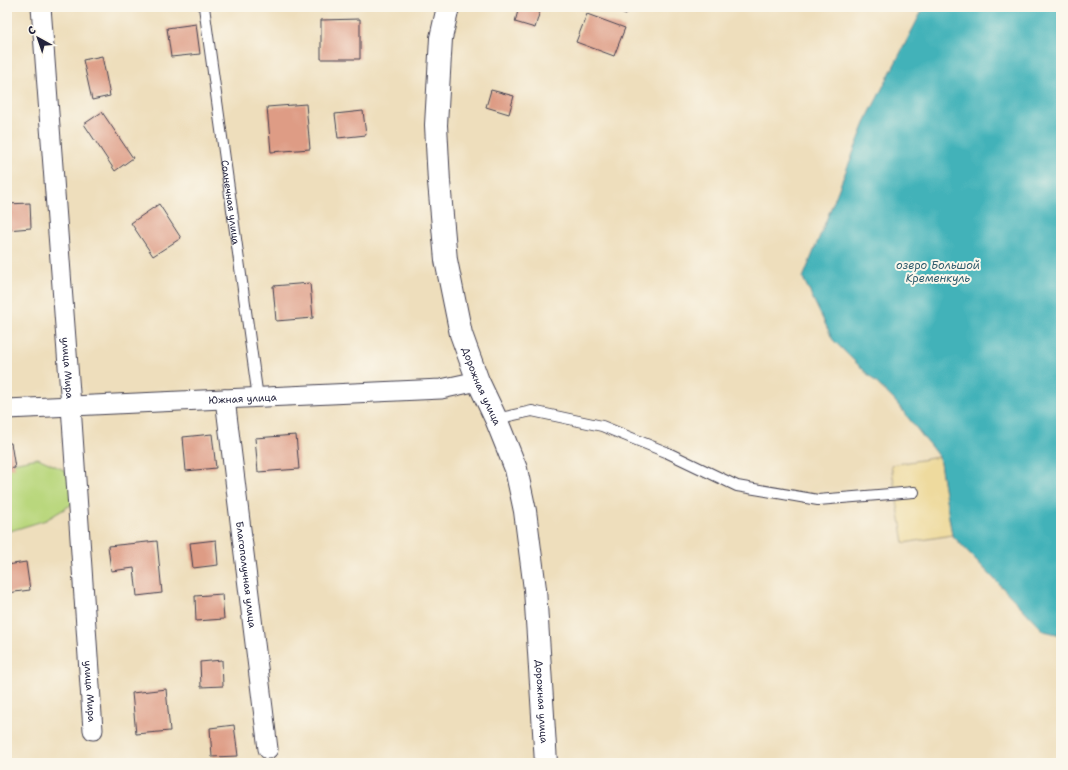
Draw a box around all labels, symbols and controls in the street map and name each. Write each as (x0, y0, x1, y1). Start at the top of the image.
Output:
north arrow (18, 18, 58, 58)
text: С (24, 23, 39, 39)
street label: Солнечная улица (219, 159, 243, 246)
water label: озеро Большой Кременкуль (896, 258, 980, 286)
street label: улица Мира (59, 337, 77, 400)
street label: Дорожная улица (460, 345, 505, 428)
street label: Южная улица (208, 390, 278, 406)
street label: Благополучная улица (234, 521, 260, 630)
street label: Дорожная улица (533, 659, 551, 744)
street label: улица Мира (82, 660, 99, 723)

